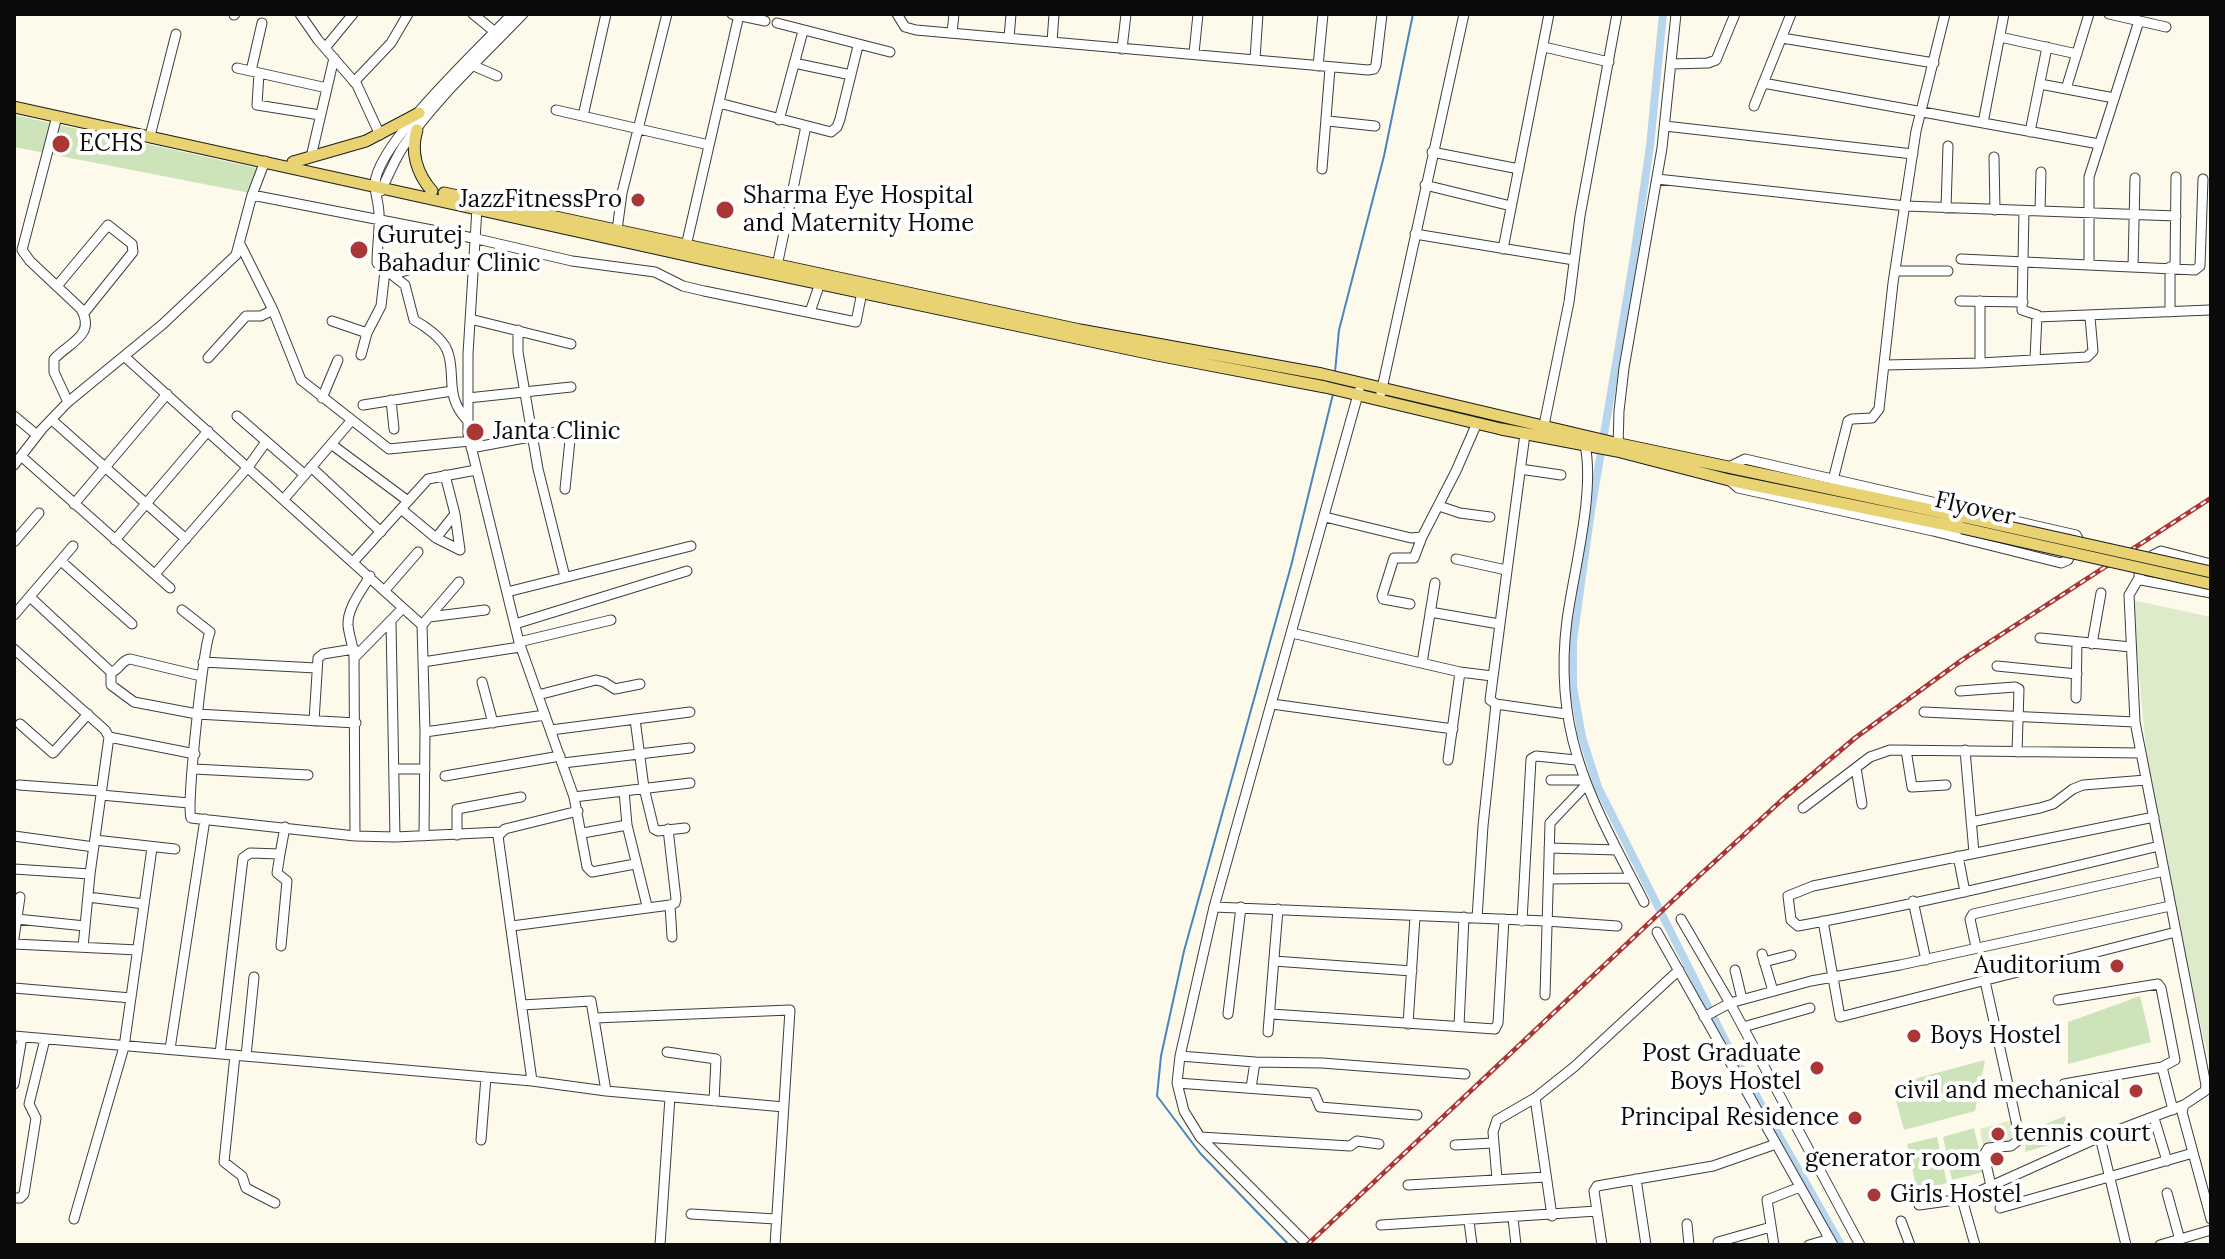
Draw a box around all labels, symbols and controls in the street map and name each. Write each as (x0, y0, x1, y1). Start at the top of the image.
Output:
place label: ECHS (79, 130, 143, 158)
marker: ECHS (50, 133, 72, 155)
place label: Sharma Eye Hospital and Maternity Home (743, 182, 974, 238)
place label: JazzFitnessPro (459, 186, 622, 214)
marker: JazzFitnessPro (629, 191, 647, 209)
marker: Sharma Eye Hospital and Maternity Home (714, 199, 736, 221)
place label: Gurutej Bahadur Clinic (377, 222, 541, 278)
marker: Gurutej Bahadur Clinic (348, 239, 370, 261)
place label: Janta Clinic (493, 418, 620, 446)
marker: Janta Clinic (464, 421, 486, 443)
street label: Flyover (1932, 486, 2018, 532)
place label: Auditorium (1974, 952, 2101, 980)
marker: Auditorium (2108, 957, 2126, 975)
place label: Boys Hostel (1930, 1022, 2061, 1050)
marker: Boys Hostel (1905, 1027, 1923, 1045)
place label: Post Graduate Boys Hostel (1642, 1040, 1801, 1096)
marker: Post Graduate Boys Hostel (1808, 1059, 1826, 1077)
place label: civil and mechanical (1894, 1077, 2120, 1105)
marker: civil and mechanical (2127, 1082, 2145, 1100)
place label: Principal Residence (1620, 1104, 1839, 1132)
marker: Principal Residence (1846, 1109, 1864, 1127)
place label: tennis court (2014, 1120, 2150, 1148)
marker: tennis court (1989, 1125, 2007, 1143)
place label: generator room (1805, 1145, 1981, 1173)
marker: generator room (1988, 1150, 2006, 1168)
place label: Girls Hostel (1890, 1181, 2021, 1209)
marker: Girls Hostel (1865, 1186, 1883, 1204)

